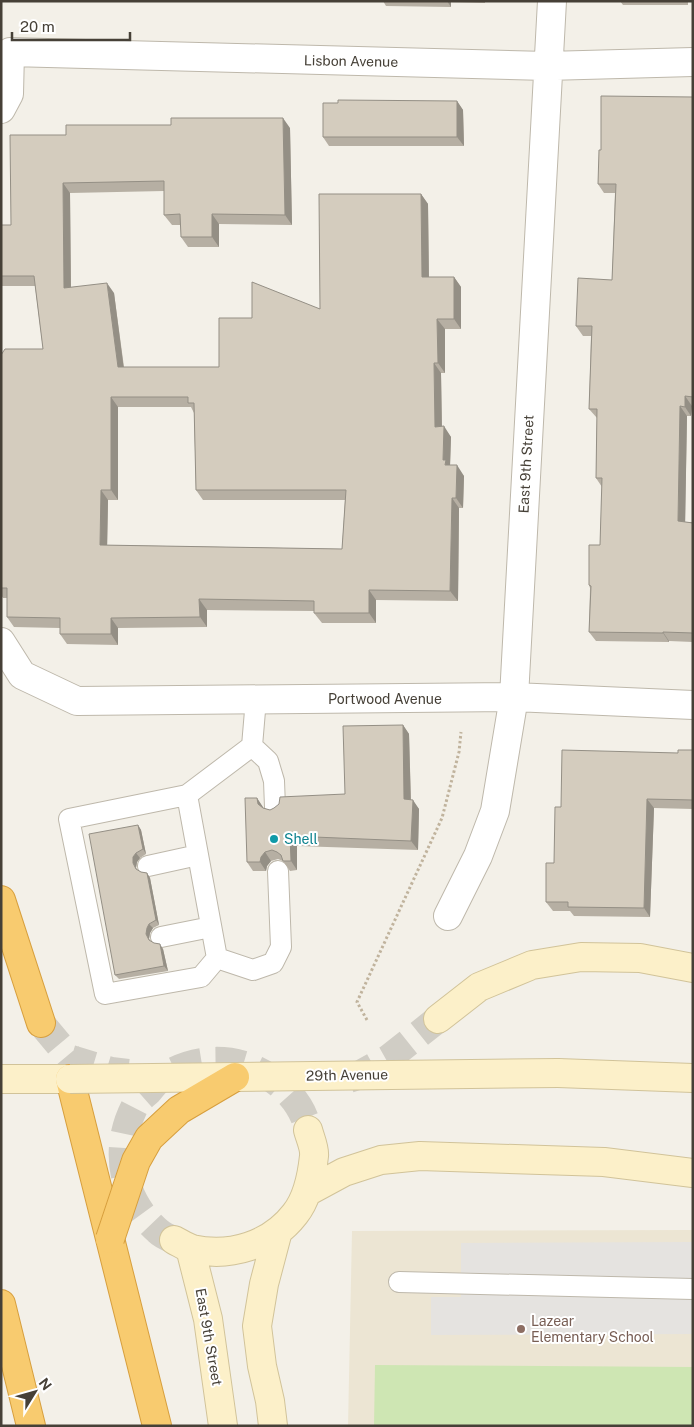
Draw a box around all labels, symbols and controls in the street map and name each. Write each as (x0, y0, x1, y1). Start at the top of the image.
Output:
scale bar (12, 10, 130, 42)
text: 20 m (20, 18, 55, 35)
street label: Lisbon Avenue (304, 52, 398, 70)
street label: East 9th Street (515, 414, 537, 514)
street label: Portwood Avenue (328, 691, 442, 707)
place label: Shell (284, 831, 318, 847)
marker: Shell (268, 833, 280, 845)
street label: 29th Avenue (306, 1066, 388, 1084)
street label: East 9th Street (193, 1287, 225, 1387)
place label: Lazear Elementary School (531, 1313, 654, 1345)
marker: Lazear Elementary School (515, 1323, 527, 1335)
north arrow (10, 1367, 60, 1417)
text: N (36, 1375, 55, 1393)

